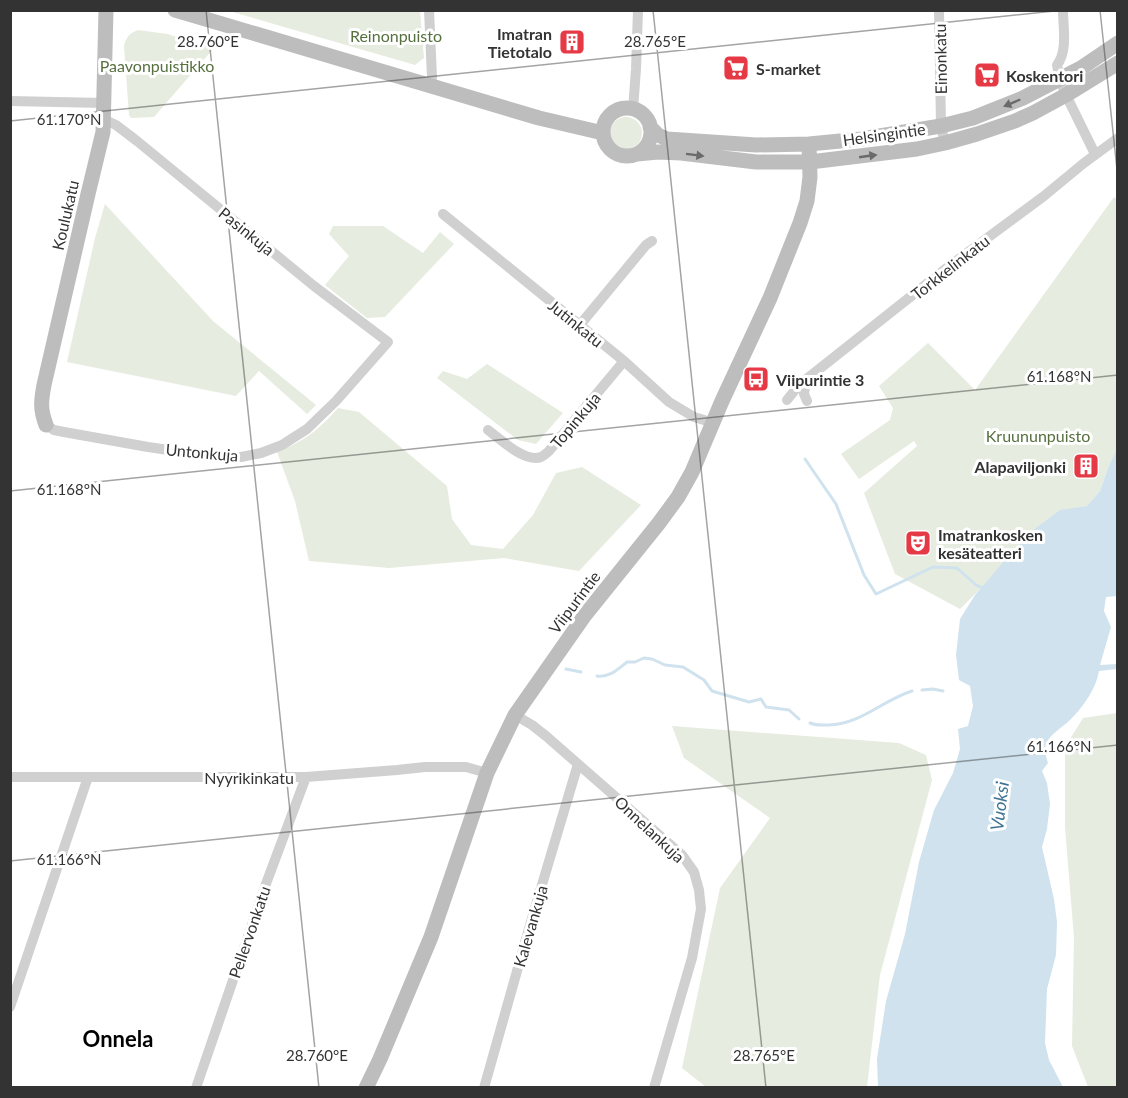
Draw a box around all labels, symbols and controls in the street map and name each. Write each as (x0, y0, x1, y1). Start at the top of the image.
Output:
place label: Imatran Tietotalo (488, 24, 552, 61)
street label: Einonkatu (930, 24, 950, 94)
park label: Reinonpuisto (350, 26, 442, 45)
building icon: Imatran Tietotalo (557, 27, 587, 57)
text: 28.760°E (177, 32, 239, 50)
text: 28.765°E (624, 32, 686, 50)
supermarket icon: S-market (721, 53, 751, 83)
park label: Paavonpuistikko (100, 56, 214, 75)
place label: S-market (756, 59, 821, 78)
supermarket icon: Koskentori (972, 60, 1002, 90)
place label: Koskentori (1006, 66, 1083, 85)
one-way arrow (1003, 98, 1020, 107)
text: 61.170°N (37, 110, 101, 128)
street label: Helsingintie (841, 119, 927, 149)
one-way arrow (686, 150, 705, 159)
one-way arrow (859, 151, 878, 160)
street label: Koulukatu (48, 178, 82, 252)
street label: Pasinkuja (215, 203, 279, 259)
street label: Torkkelinkatu (907, 231, 993, 303)
street label: Jutinkatu (545, 295, 607, 351)
bus stop icon: Viipurintie 3 (741, 364, 771, 394)
text: 61.168°N (1027, 367, 1091, 385)
place label: Viipurintie 3 (775, 370, 864, 389)
street label: Topinkuja (546, 388, 604, 452)
park label: Kruununpuisto (986, 426, 1090, 445)
street label: Untonkuja (165, 439, 239, 465)
building icon: Alapaviljonki (1071, 451, 1101, 481)
place label: Alapaviljonki (973, 457, 1066, 476)
text: 61.168°N (37, 480, 101, 498)
place label: Imatrankosken kesäteatteri (938, 525, 1043, 562)
theatre icon: Imatrankosken kesäteatteri (903, 528, 933, 558)
street label: Viipurintie (544, 567, 604, 637)
text: 61.166°N (1027, 737, 1091, 755)
street label: Nyyrikinkatu (204, 768, 294, 787)
water label: Vuoksi (985, 780, 1013, 832)
street label: Onnelankuja (611, 792, 689, 866)
text: 61.166°N (37, 850, 101, 868)
street label: Pellervonkatu (224, 883, 274, 981)
street label: Kalevankuja (509, 883, 551, 969)
district label: Onnela (83, 1025, 153, 1052)
text: 28.760°E (286, 1046, 348, 1064)
text: 28.765°E (733, 1046, 795, 1064)

